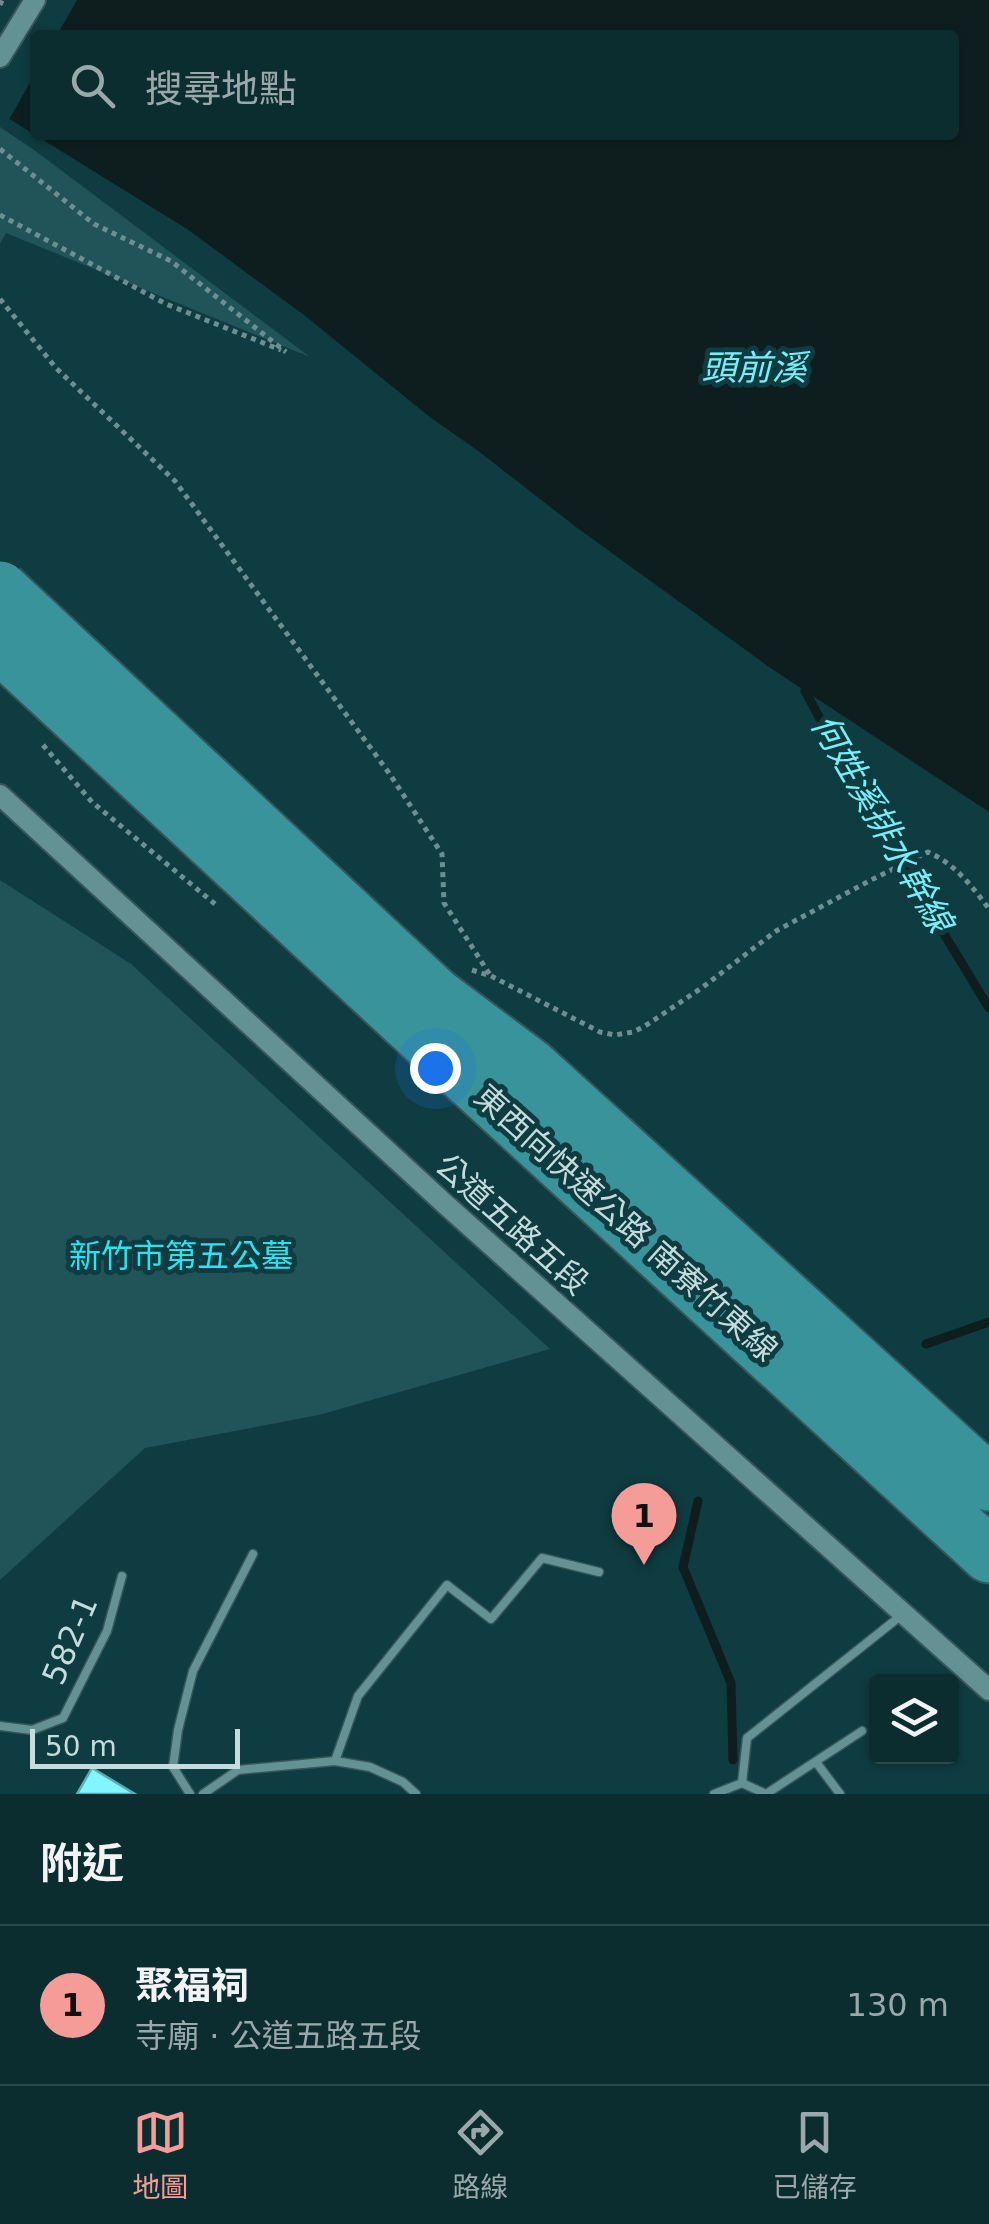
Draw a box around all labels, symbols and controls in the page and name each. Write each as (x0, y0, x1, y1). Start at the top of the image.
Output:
search box (30, 30, 959, 140)
icon: search (65, 58, 120, 113)
text: 搜尋地點 (145, 67, 297, 111)
water label: 頭前溪 (701, 348, 811, 388)
water label: 何姓溪排水幹線 (803, 707, 963, 943)
your location (410, 1043, 461, 1094)
street label: 東西向快速公路 南寮竹東線 (467, 1077, 785, 1369)
street label: 公道五路五段 (428, 1146, 596, 1302)
park label: 新竹市第五公墓 (69, 1237, 293, 1275)
pin: 1 (612, 1482, 676, 1565)
street label: 582-1 (34, 1590, 106, 1690)
map controls (869, 1674, 959, 1764)
button: layers (869, 1674, 959, 1764)
scale bar (30, 1724, 240, 1768)
text: 50 m (45, 1730, 117, 1763)
text: 附近 (40, 1839, 124, 1888)
text: 聚福祠 (135, 1964, 249, 2008)
text: 1 (61, 1986, 84, 2024)
text: 130 m (847, 1986, 949, 2024)
text: 寺廟 · 公道五路五段 (135, 2017, 422, 2055)
tab: 地圖 (132, 2105, 188, 2205)
tab: 路線 (452, 2105, 509, 2205)
tab: 已儲存 (773, 2105, 857, 2205)

